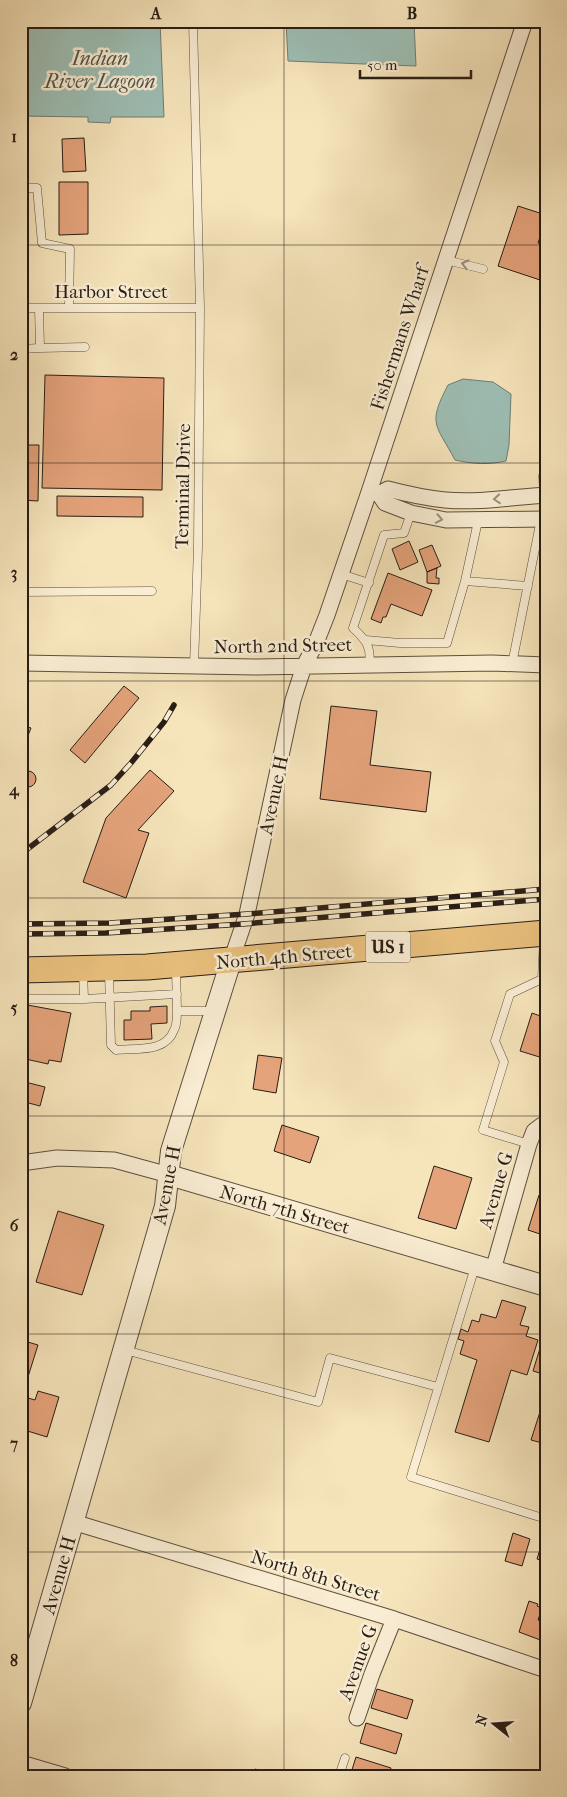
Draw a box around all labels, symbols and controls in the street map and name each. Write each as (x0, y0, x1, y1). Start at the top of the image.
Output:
text: A (150, 4, 162, 23)
text: B (407, 4, 417, 23)
water label: Indian River Lagoon (42, 47, 156, 93)
scale bar (360, 48, 471, 80)
text: 50 m (367, 56, 398, 74)
text: 1 (11, 127, 17, 146)
one-way arrow (460, 259, 469, 270)
street label: Fishermans Wharf (366, 260, 435, 413)
street label: Harbor Street (54, 281, 168, 303)
text: 2 (10, 345, 18, 364)
street label: Terminal Drive (171, 423, 195, 549)
one-way arrow (493, 493, 501, 504)
one-way arrow (434, 513, 443, 523)
text: 3 (11, 563, 17, 583)
street label: North 2nd Street (214, 634, 353, 658)
street label: Avenue H (255, 754, 293, 838)
text: 4 (8, 780, 20, 800)
road number: US 1 (366, 932, 410, 962)
street label: North 4th Street (215, 940, 353, 974)
text: 5 (11, 998, 18, 1017)
street label: Avenue H (148, 1144, 185, 1228)
street label: Avenue G (474, 1149, 517, 1232)
street label: North 7th Street (217, 1181, 352, 1239)
text: 6 (10, 1216, 19, 1235)
text: 7 (9, 1434, 18, 1453)
street label: Avenue H (37, 1534, 81, 1618)
street label: North 8th Street (248, 1546, 383, 1606)
street label: Avenue G (334, 1622, 382, 1704)
text: 8 (10, 1651, 18, 1670)
north arrow (470, 1700, 520, 1750)
text: N (472, 1712, 492, 1728)

